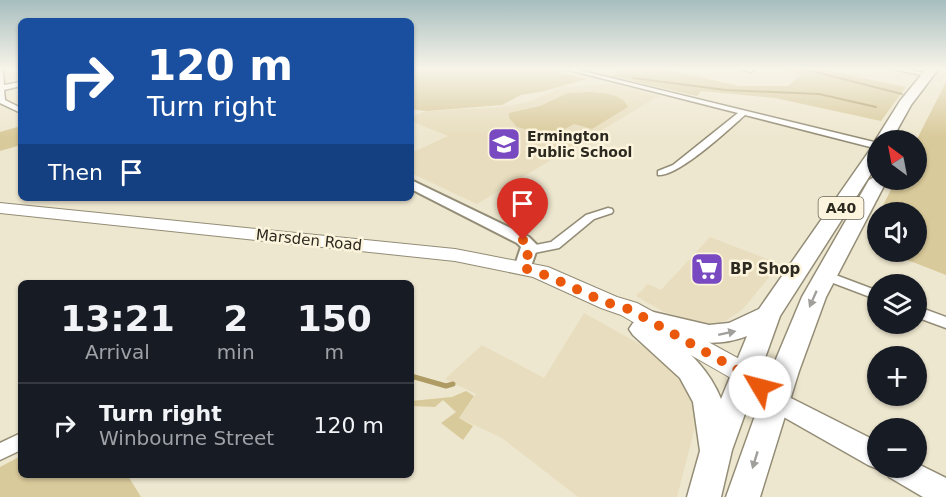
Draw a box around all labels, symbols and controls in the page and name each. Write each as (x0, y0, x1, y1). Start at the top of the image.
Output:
text: 120 m (147, 41, 293, 90)
icon: right (48, 42, 126, 120)
text: Turn right (147, 91, 276, 122)
school or university icon: Ermington Public School (486, 126, 522, 162)
place label: Ermington Public School (527, 128, 632, 160)
north arrow (867, 130, 927, 190)
map controls (867, 130, 927, 478)
icon: arrive (115, 156, 148, 189)
text: Then (48, 160, 103, 185)
pin (497, 178, 548, 240)
icon: arrive (506, 187, 539, 220)
road number: A40 (818, 197, 864, 219)
button: sound (867, 202, 927, 262)
street label: Marsden Road (255, 225, 363, 255)
supermarket icon: BP Shop (689, 251, 725, 287)
place label: BP Shop (730, 260, 800, 278)
button: layers (867, 274, 927, 334)
one-way arrow (809, 291, 818, 308)
text: 13:21 (60, 298, 175, 339)
text: 2 (223, 298, 248, 339)
text: 150 (297, 298, 372, 339)
one-way arrow (717, 328, 736, 338)
text: Arrival (85, 340, 150, 364)
text: min (217, 340, 255, 364)
text: m (325, 340, 344, 364)
button: + (867, 346, 927, 406)
position arrow (728, 355, 792, 419)
text: Turn right (99, 401, 222, 426)
icon: right (48, 409, 81, 442)
text: 120 m (314, 413, 384, 438)
button: − (867, 418, 927, 478)
text: Winbourne Street (99, 426, 274, 450)
one-way arrow (750, 451, 759, 469)

